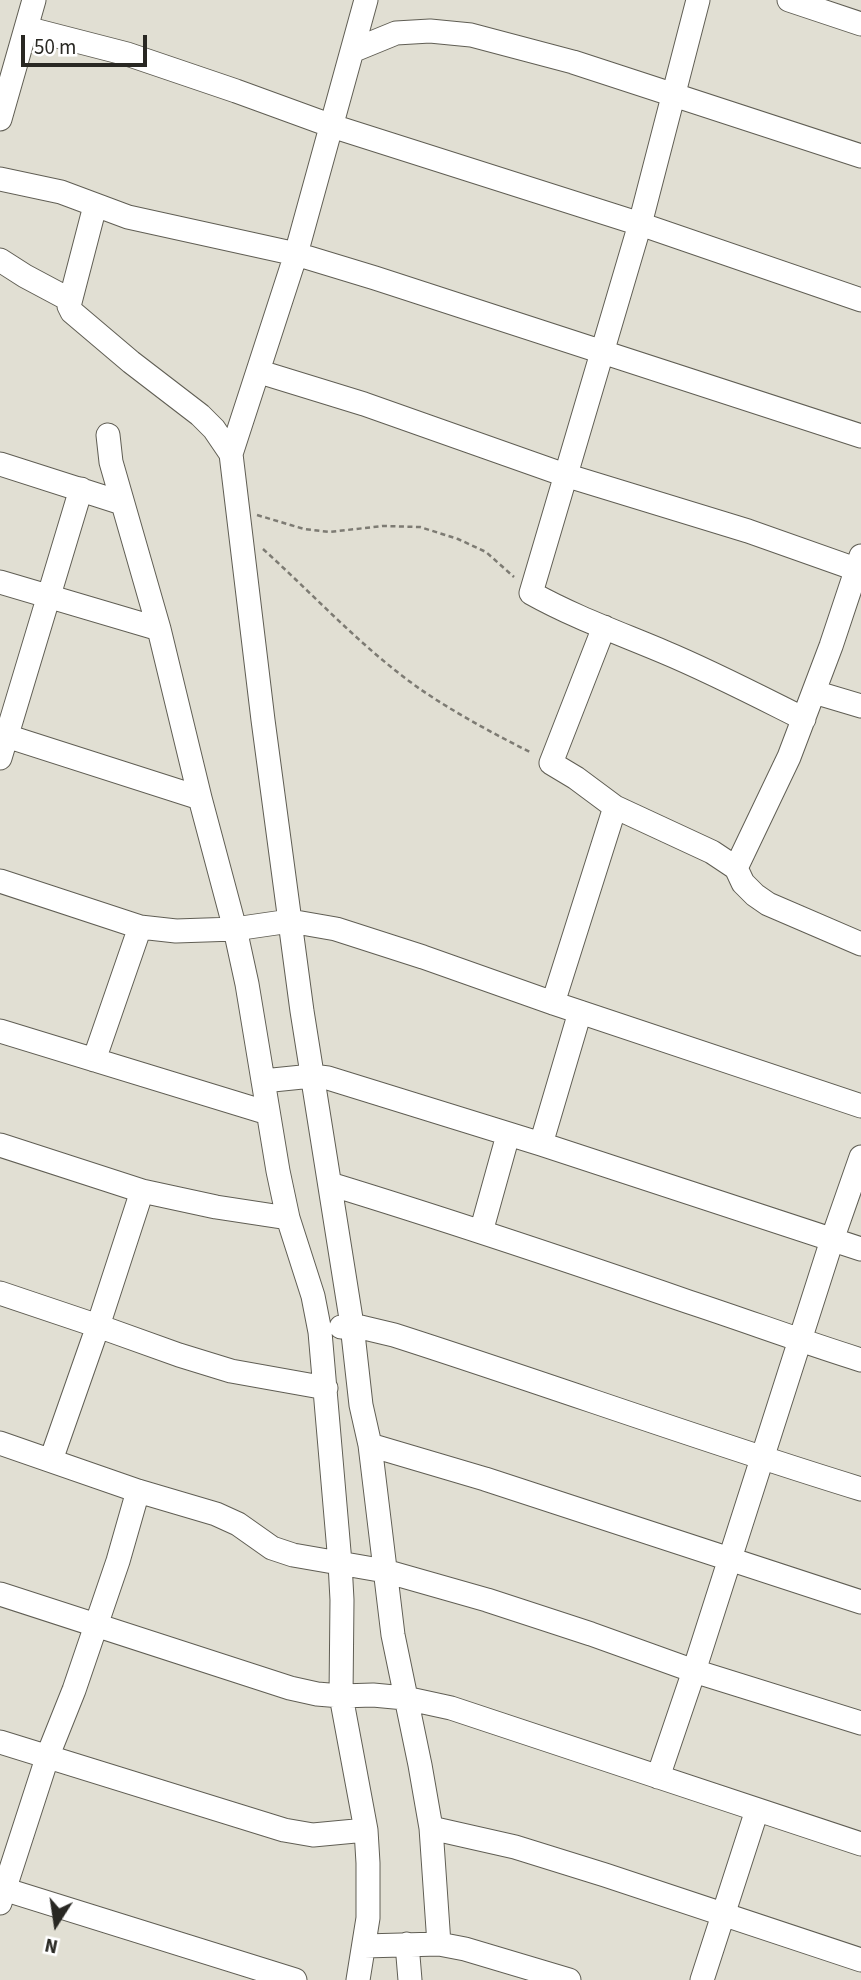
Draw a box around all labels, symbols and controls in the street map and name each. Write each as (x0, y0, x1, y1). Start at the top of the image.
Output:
scale bar (24, 21, 150, 65)
text: 50 m (34, 32, 76, 62)
north arrow (21, 1889, 91, 1959)
text: N (43, 1931, 61, 1960)

